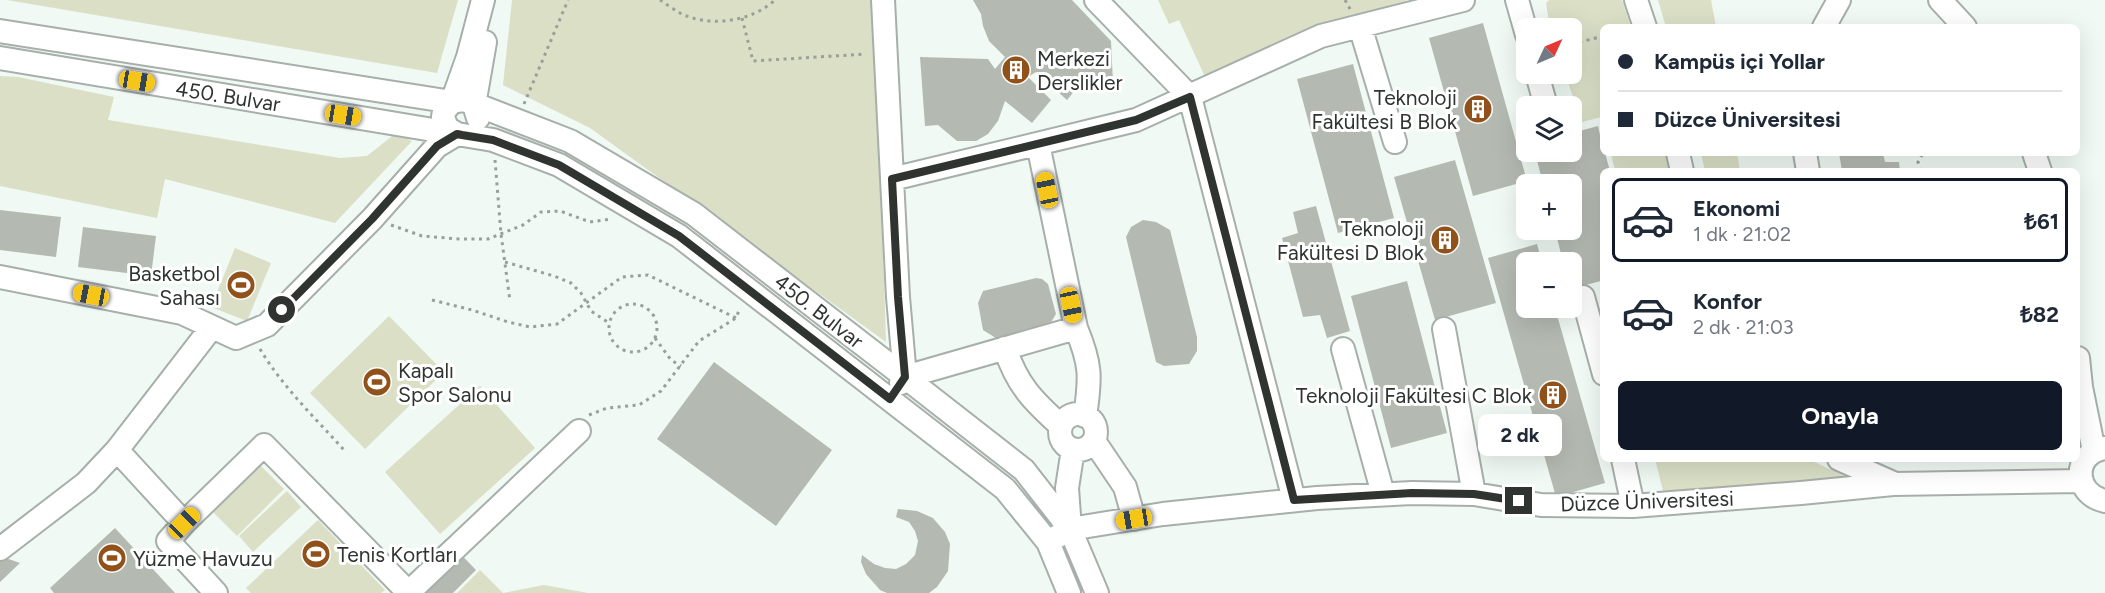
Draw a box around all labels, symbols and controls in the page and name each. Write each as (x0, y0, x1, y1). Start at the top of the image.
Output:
north arrow (1516, 18, 1582, 84)
map controls (1516, 18, 1582, 318)
place label: Merkezi Derslikler (1037, 46, 1123, 95)
text: Kampüs içi Yollar (1654, 48, 1825, 75)
building icon: Merkezi Derslikler (1000, 54, 1032, 86)
car (118, 69, 156, 93)
street label: 450. Bulvar (174, 75, 282, 117)
place label: Teknoloji Fakültesi B Blok (1311, 85, 1458, 134)
building icon: Teknoloji Fakültesi B Blok (1462, 93, 1494, 125)
button: layers (1516, 96, 1582, 162)
car (324, 103, 362, 127)
text: Düzce Üniversitesi (1654, 106, 1841, 133)
car (1034, 171, 1060, 209)
button: + (1516, 174, 1582, 240)
icon: car (1621, 193, 1675, 247)
text: Ekonomi (1693, 195, 1780, 222)
text: ₺61 (2024, 208, 2059, 235)
place label: Teknoloji Fakültesi D Blok (1277, 216, 1425, 265)
text: 1 dk · 21:02 (1693, 222, 1791, 246)
building icon: Teknoloji Fakültesi D Blok (1429, 224, 1461, 256)
button: − (1516, 252, 1582, 318)
place label: Basketbol Sahası (128, 261, 220, 310)
sports icon: Basketbol Sahası (225, 269, 257, 301)
street label: 450. Bulvar (770, 269, 868, 353)
car (72, 283, 110, 307)
car (1058, 286, 1084, 324)
icon: car (1621, 286, 1675, 340)
text: Konfor (1693, 288, 1762, 315)
route start (268, 296, 295, 323)
text: ₺82 (2020, 301, 2059, 328)
text: 2 dk · 21:03 (1693, 315, 1794, 339)
place label: Kapalı Spor Salonu (398, 358, 512, 407)
sports icon: Kapalı Spor Salonu (361, 366, 393, 398)
building icon: Teknoloji Fakültesi C Blok (1537, 379, 1569, 411)
button: Onayla (1618, 381, 2062, 450)
place label: Teknoloji Fakültesi C Blok (1296, 383, 1533, 408)
callout: 2 dk (1477, 414, 1561, 456)
text: 2 dk (1501, 423, 1540, 447)
street label: Düzce Üniversitesi (1560, 485, 1734, 517)
route end (1505, 487, 1532, 514)
car (165, 504, 203, 542)
car (1115, 507, 1153, 531)
sports icon: Tenis Kortları (300, 538, 332, 570)
sports icon: Yüzme Havuzu (96, 542, 128, 574)
place label: Tenis Kortları (337, 542, 457, 567)
place label: Yüzme Havuzu (133, 546, 273, 571)

